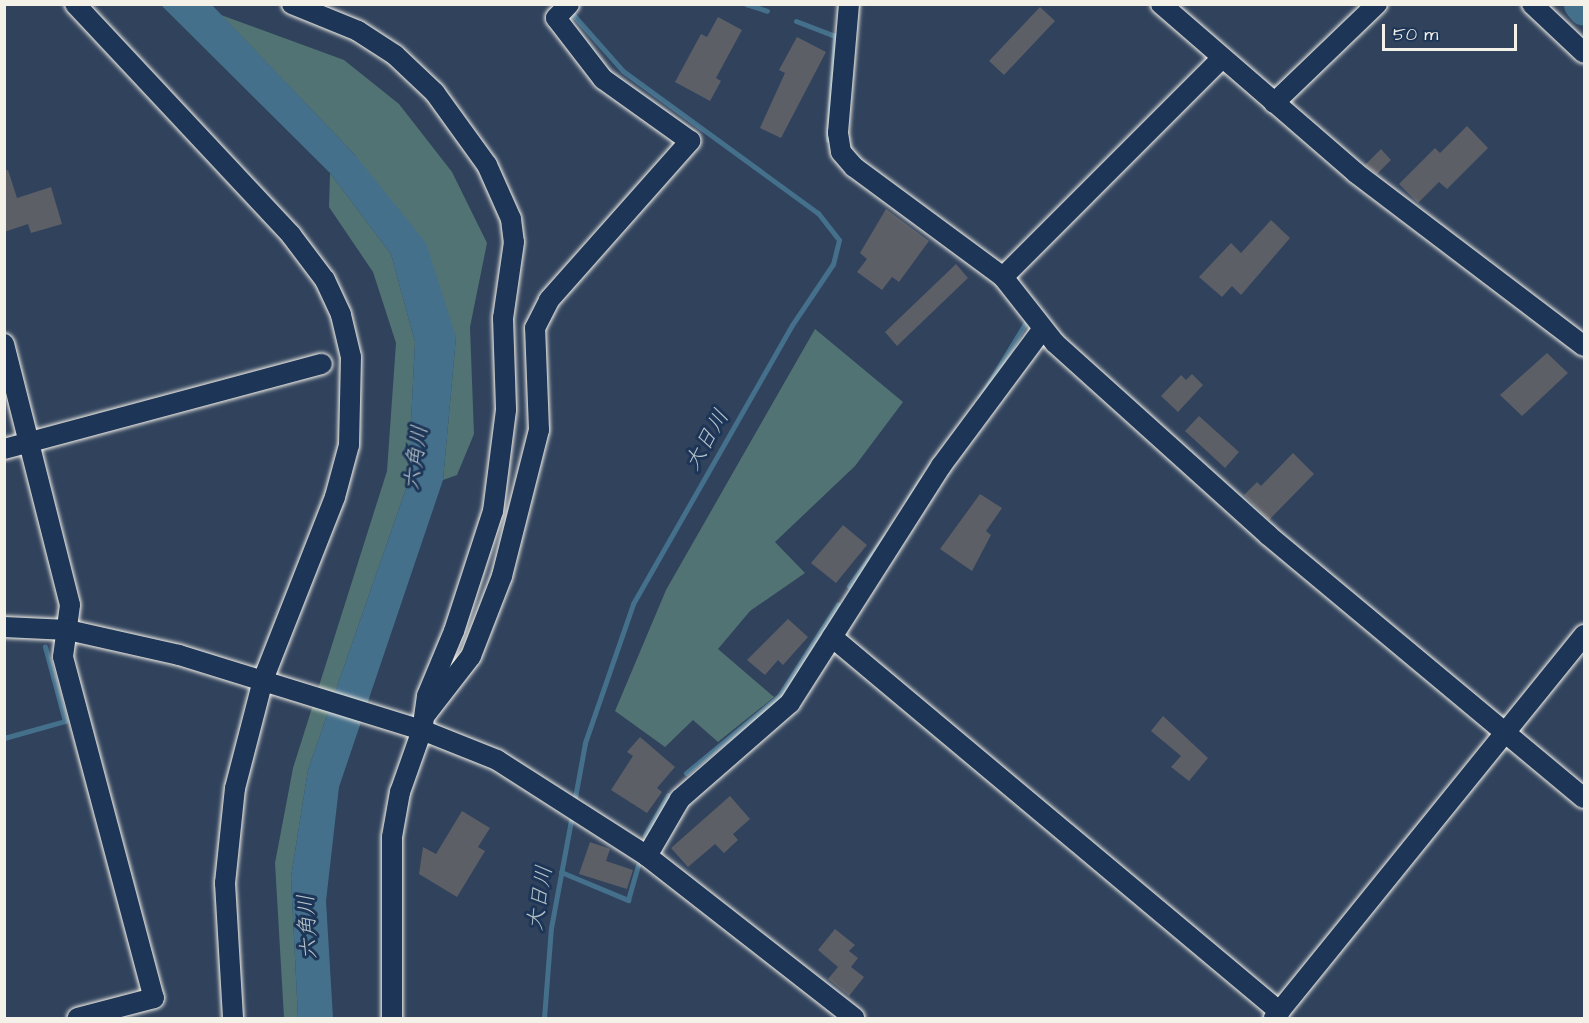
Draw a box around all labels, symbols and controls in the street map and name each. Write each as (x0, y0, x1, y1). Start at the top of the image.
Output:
scale bar (1385, 12, 1520, 50)
text: 50 m (1393, 22, 1438, 47)
water label: 大日川 (679, 405, 735, 475)
water label: 六角川 (398, 423, 434, 493)
water label: 大日川 (522, 863, 558, 933)
water label: 六角川 (293, 893, 323, 961)

